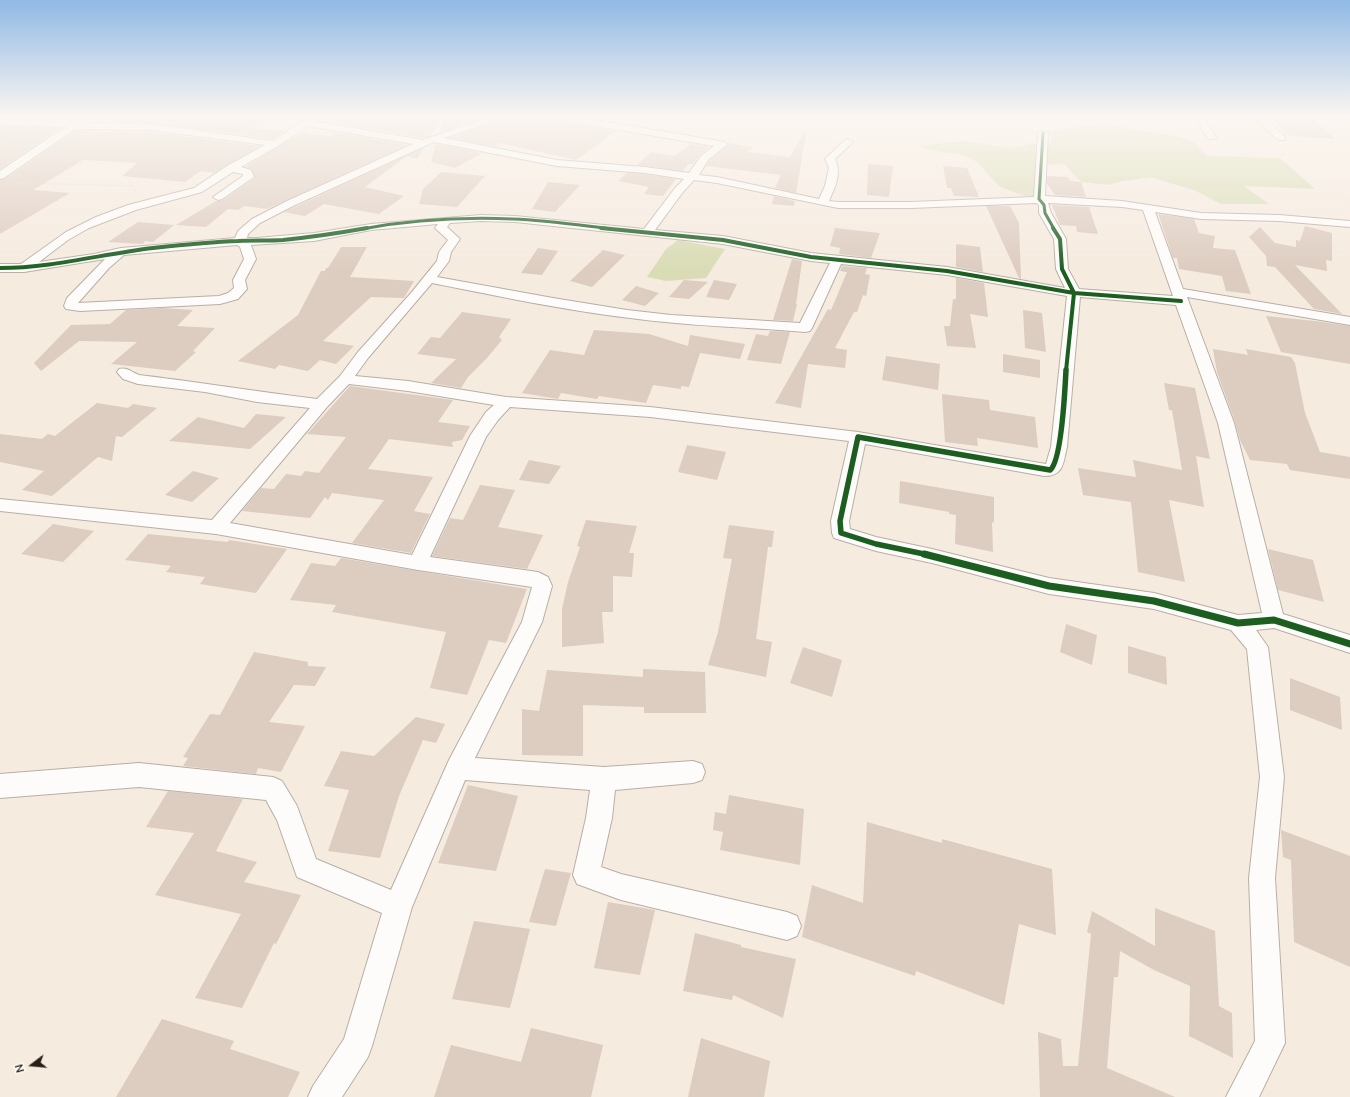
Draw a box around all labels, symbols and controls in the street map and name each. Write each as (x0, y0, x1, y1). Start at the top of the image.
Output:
north arrow (12, 1045, 52, 1085)
text: N (12, 1062, 28, 1074)

